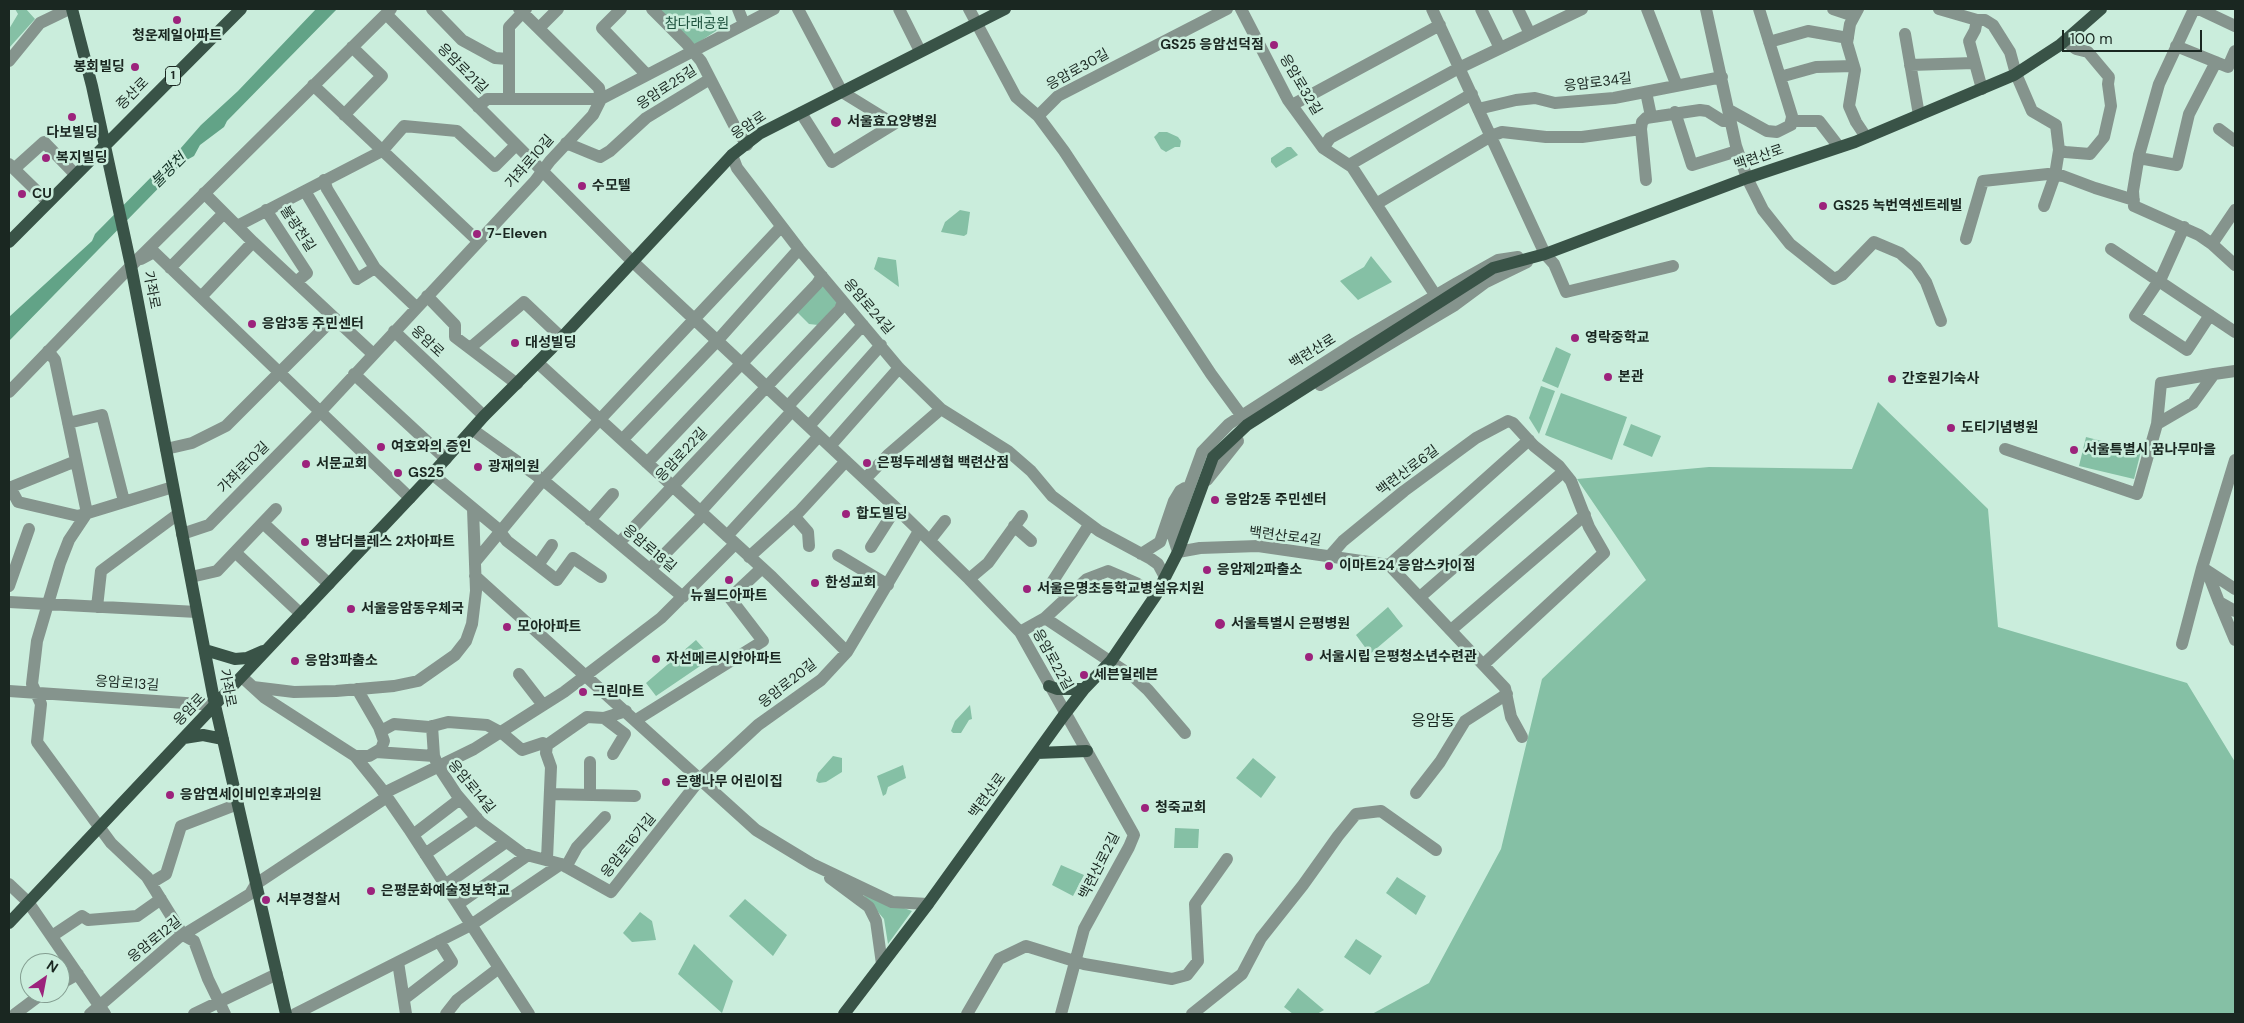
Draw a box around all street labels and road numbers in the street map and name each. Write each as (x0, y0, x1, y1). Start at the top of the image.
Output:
street label: 응암로21길 (433, 40, 491, 98)
street label: 응암로30길 (1044, 46, 1112, 94)
street label: 응암로32길 (1275, 52, 1325, 118)
street label: 응암로25길 (634, 62, 700, 114)
road number: 1 (166, 66, 180, 85)
street label: 응암로34길 (1563, 71, 1633, 95)
street label: 증산로 (113, 74, 153, 114)
street label: 응암로 (728, 108, 770, 144)
street label: 가좌로10길 (502, 132, 558, 192)
street label: 백련산로 (1732, 142, 1786, 174)
street label: 불광천길 (276, 203, 318, 255)
street label: 가좌로 (139, 269, 163, 311)
street label: 응암로24길 (839, 276, 897, 338)
street label: 응암로 (407, 323, 447, 361)
street label: 백련산로 (1287, 331, 1339, 373)
street label: 응암로22길 (653, 425, 711, 485)
street label: 가좌로10길 (215, 439, 273, 497)
street label: 백련산로6길 (1374, 442, 1442, 500)
street label: 응암로18길 (619, 522, 679, 576)
street label: 백련산로4길 (1248, 524, 1322, 550)
street label: 응암로22길 (1028, 626, 1076, 694)
street label: 응암로20길 (756, 656, 820, 712)
street label: 가좌로 (215, 667, 239, 709)
street label: 응암로13길 (94, 673, 160, 695)
street label: 응암로 (171, 690, 209, 730)
street label: 응암로14길 (444, 757, 498, 817)
street label: 백련산로 (966, 770, 1010, 822)
street label: 응암로16가길 (598, 811, 660, 881)
street label: 백련산로2길 (1076, 830, 1124, 902)
street label: 응암로12길 (125, 913, 185, 967)

